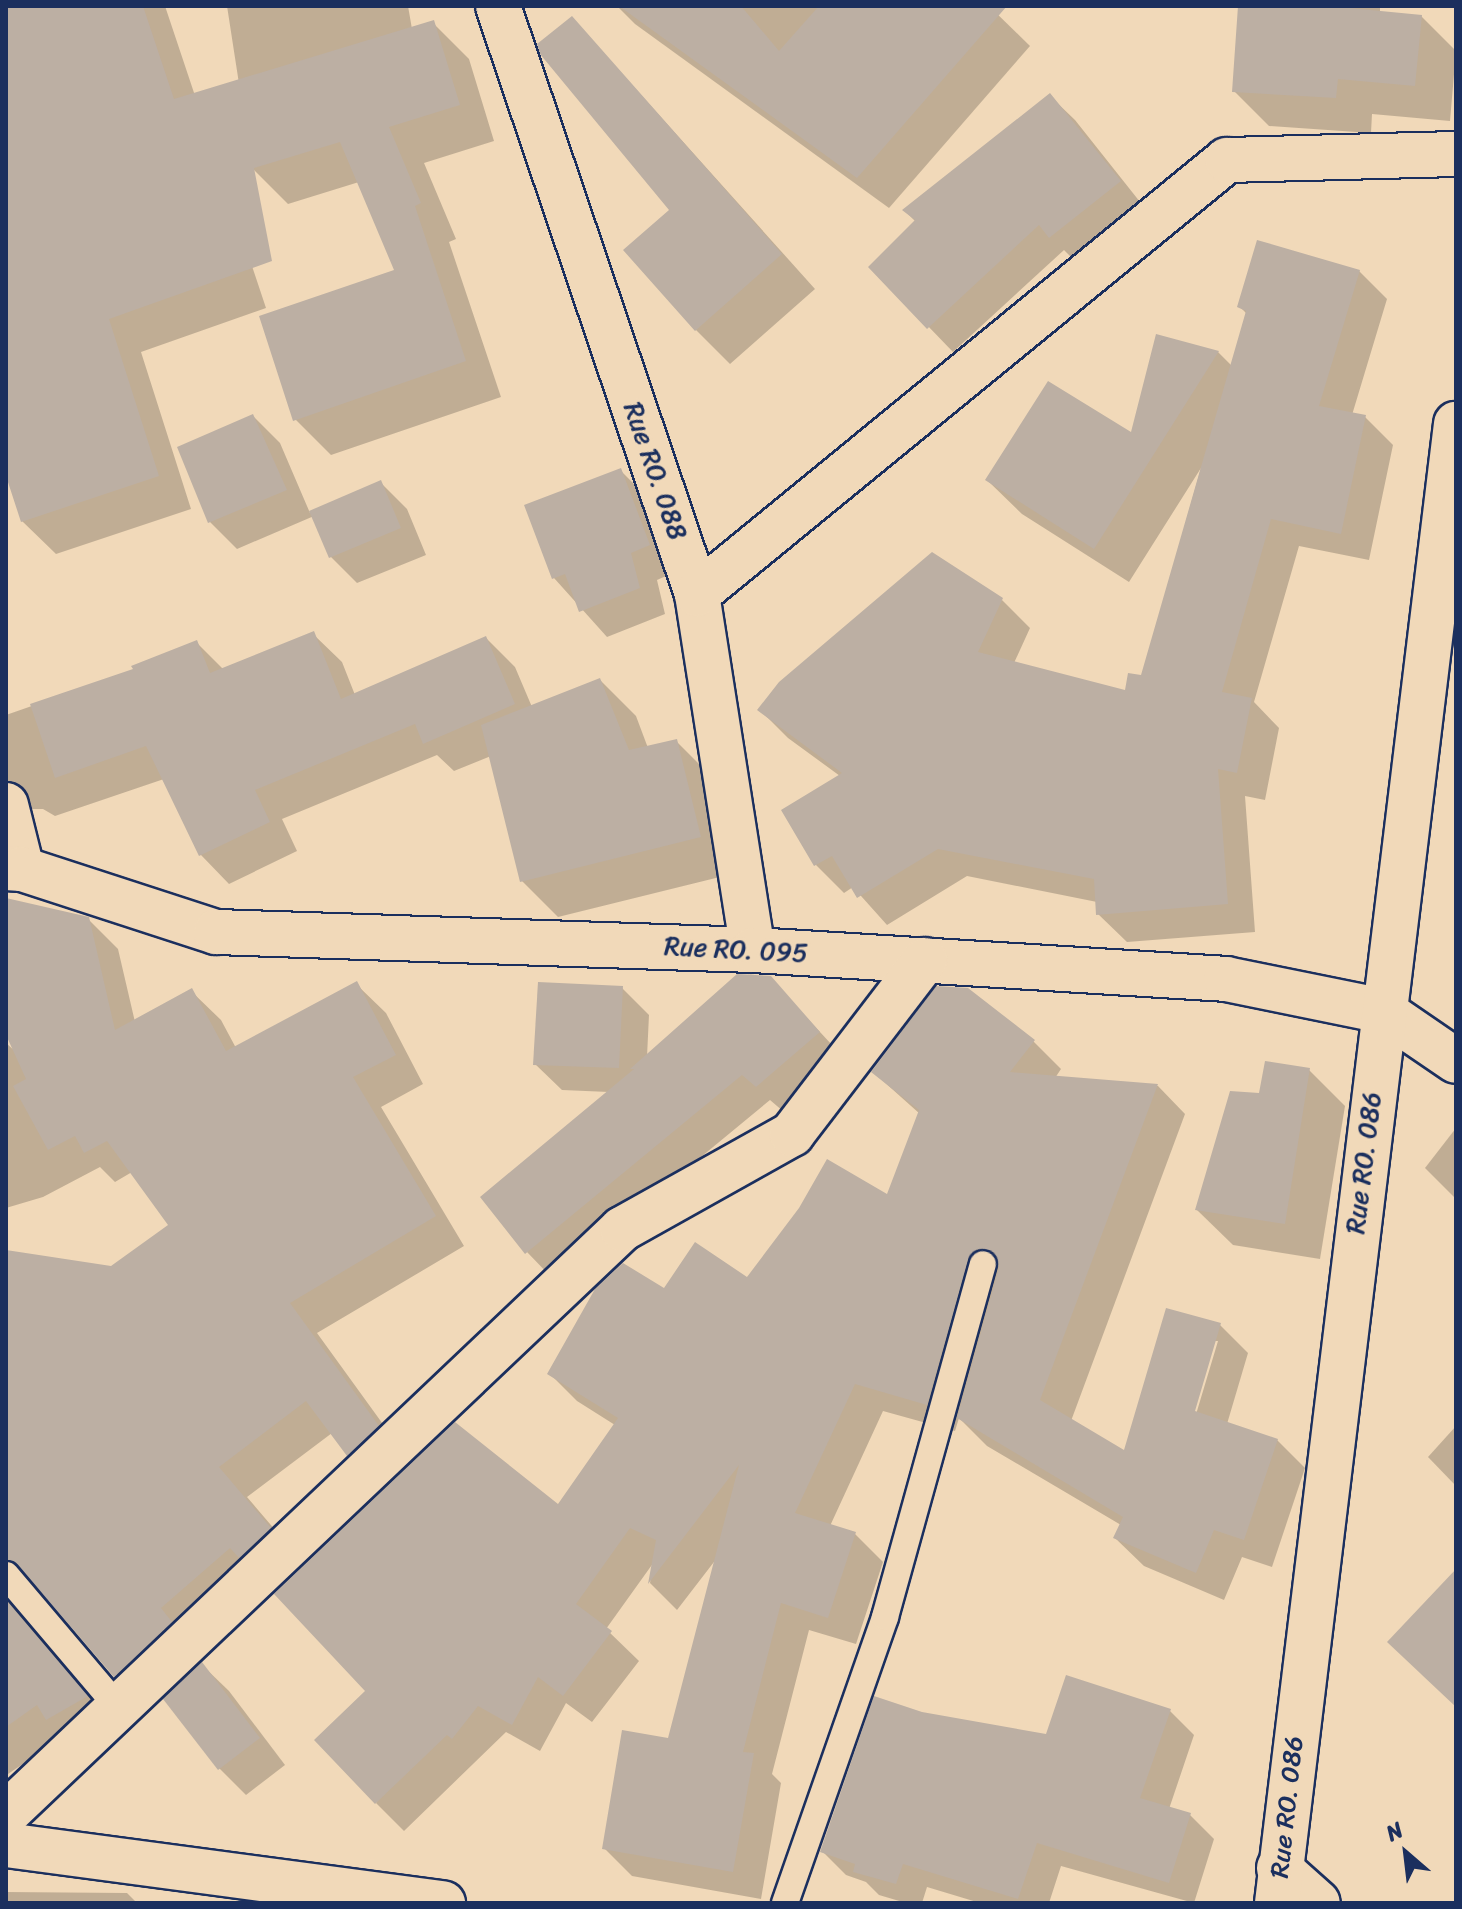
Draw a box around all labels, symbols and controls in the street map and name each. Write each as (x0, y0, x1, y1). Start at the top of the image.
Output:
street label: Rue RO. 088 (617, 398, 693, 544)
street label: Rue RO. 095 (663, 931, 809, 969)
street label: Rue RO. 086 (1340, 1090, 1388, 1236)
street label: Rue RO. 086 (1264, 1735, 1310, 1879)
text: N (1379, 1811, 1410, 1852)
north arrow (1366, 1813, 1446, 1893)

